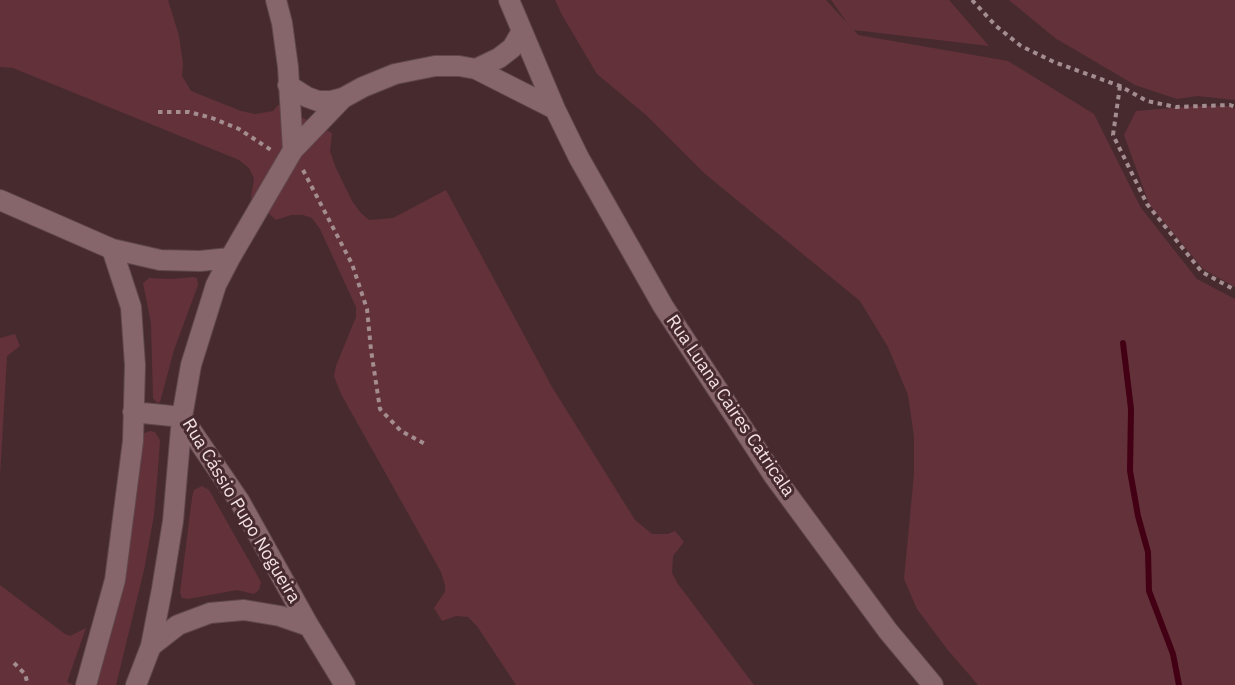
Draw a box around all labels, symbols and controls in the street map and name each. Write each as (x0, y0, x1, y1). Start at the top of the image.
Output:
street label: Rua Luana Caires Catricala (661, 311, 799, 501)
street label: Rua Cássio Pupo Nogueira (177, 415, 305, 607)

